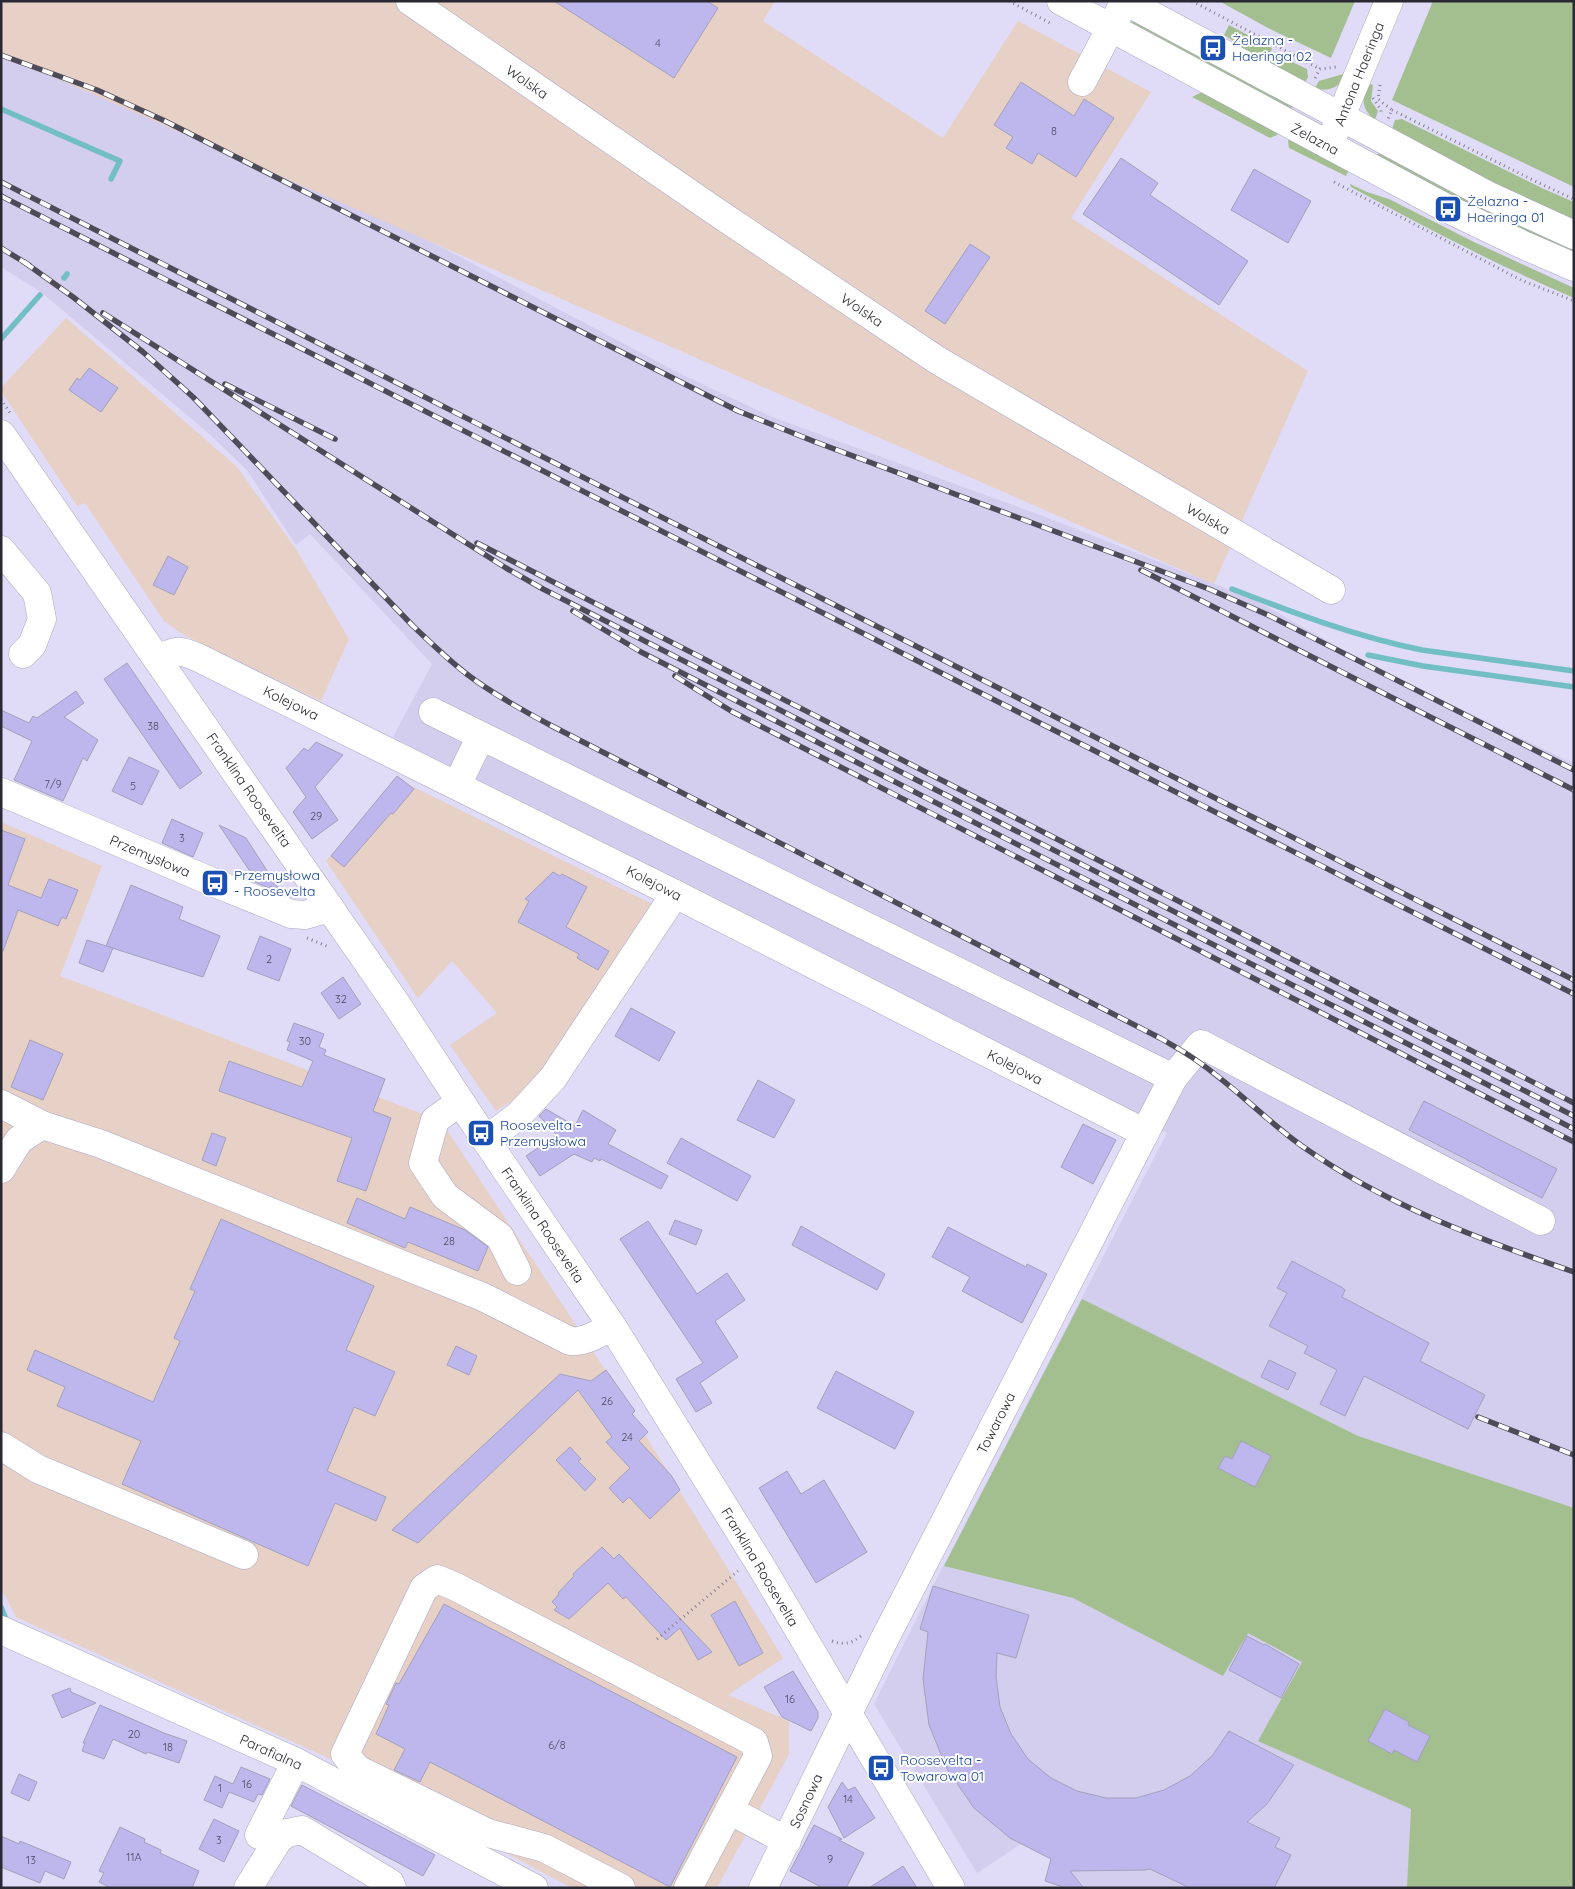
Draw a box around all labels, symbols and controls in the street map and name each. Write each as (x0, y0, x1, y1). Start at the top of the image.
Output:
street label: Antona Haeringa (1330, 19, 1388, 129)
place label: Żelazna - Haeringa 02 (1232, 31, 1312, 65)
bus stop icon: Żelazna - Haeringa 02 (1198, 33, 1228, 63)
house number: 4 (655, 36, 661, 50)
street label: Wolska (502, 61, 552, 103)
street label: Żelazna (1288, 119, 1342, 159)
house number: 8 (1051, 124, 1057, 138)
place label: Żelazna - Haeringa 01 (1467, 192, 1544, 226)
bus stop icon: Żelazna - Haeringa 01 (1433, 194, 1463, 224)
street label: Wolska (837, 289, 887, 331)
street label: Wolska (1183, 499, 1233, 539)
street label: Kolejowa (260, 682, 322, 724)
house number: 38 (147, 719, 159, 733)
street label: Franklina Roosevelta (203, 729, 295, 851)
house number: 7/9 (44, 777, 62, 791)
house number: 5 (130, 779, 136, 793)
house number: 29 (310, 809, 322, 823)
street label: Przemysłowa (107, 831, 193, 881)
house number: 3 (179, 831, 185, 845)
street label: Kolejowa (623, 861, 685, 905)
place label: Przemysłowa - Roosevelta (234, 866, 320, 900)
bus stop icon: Przemysłowa - Roosevelta (200, 868, 230, 898)
house number: 2 (266, 952, 272, 966)
house number: 32 (335, 992, 347, 1006)
house number: 30 (299, 1034, 311, 1048)
street label: Kolejowa (984, 1045, 1046, 1089)
place label: Roosevelta - Przemysłowa (500, 1116, 586, 1150)
bus stop icon: Roosevelta - Przemysłowa (466, 1118, 496, 1148)
street label: Franklina Roosevelta (498, 1164, 588, 1286)
house number: 28 (443, 1234, 455, 1248)
street label: Towarowa (973, 1389, 1019, 1457)
house number: 26 (601, 1394, 613, 1408)
house number: 24 (621, 1430, 633, 1444)
street label: Franklina Roosevelta (717, 1504, 803, 1630)
house number: 16 (785, 1692, 795, 1706)
house number: 20 (128, 1727, 140, 1741)
street label: Parafialna (237, 1730, 305, 1774)
house number: 6/8 (548, 1738, 566, 1752)
house number: 18 (163, 1740, 173, 1754)
place label: Roosevelta - Towarowa 01 (900, 1751, 984, 1785)
bus stop icon: Roosevelta - Towarowa 01 (866, 1753, 896, 1783)
street label: Sosnowa (785, 1771, 827, 1831)
house number: 16 (242, 1777, 252, 1791)
house number: 1 (218, 1781, 222, 1795)
house number: 14 (843, 1792, 853, 1806)
house number: 3 (216, 1833, 222, 1847)
house number: 11A (126, 1850, 142, 1864)
house number: 9 (827, 1852, 833, 1866)
house number: 13 (26, 1853, 36, 1867)

